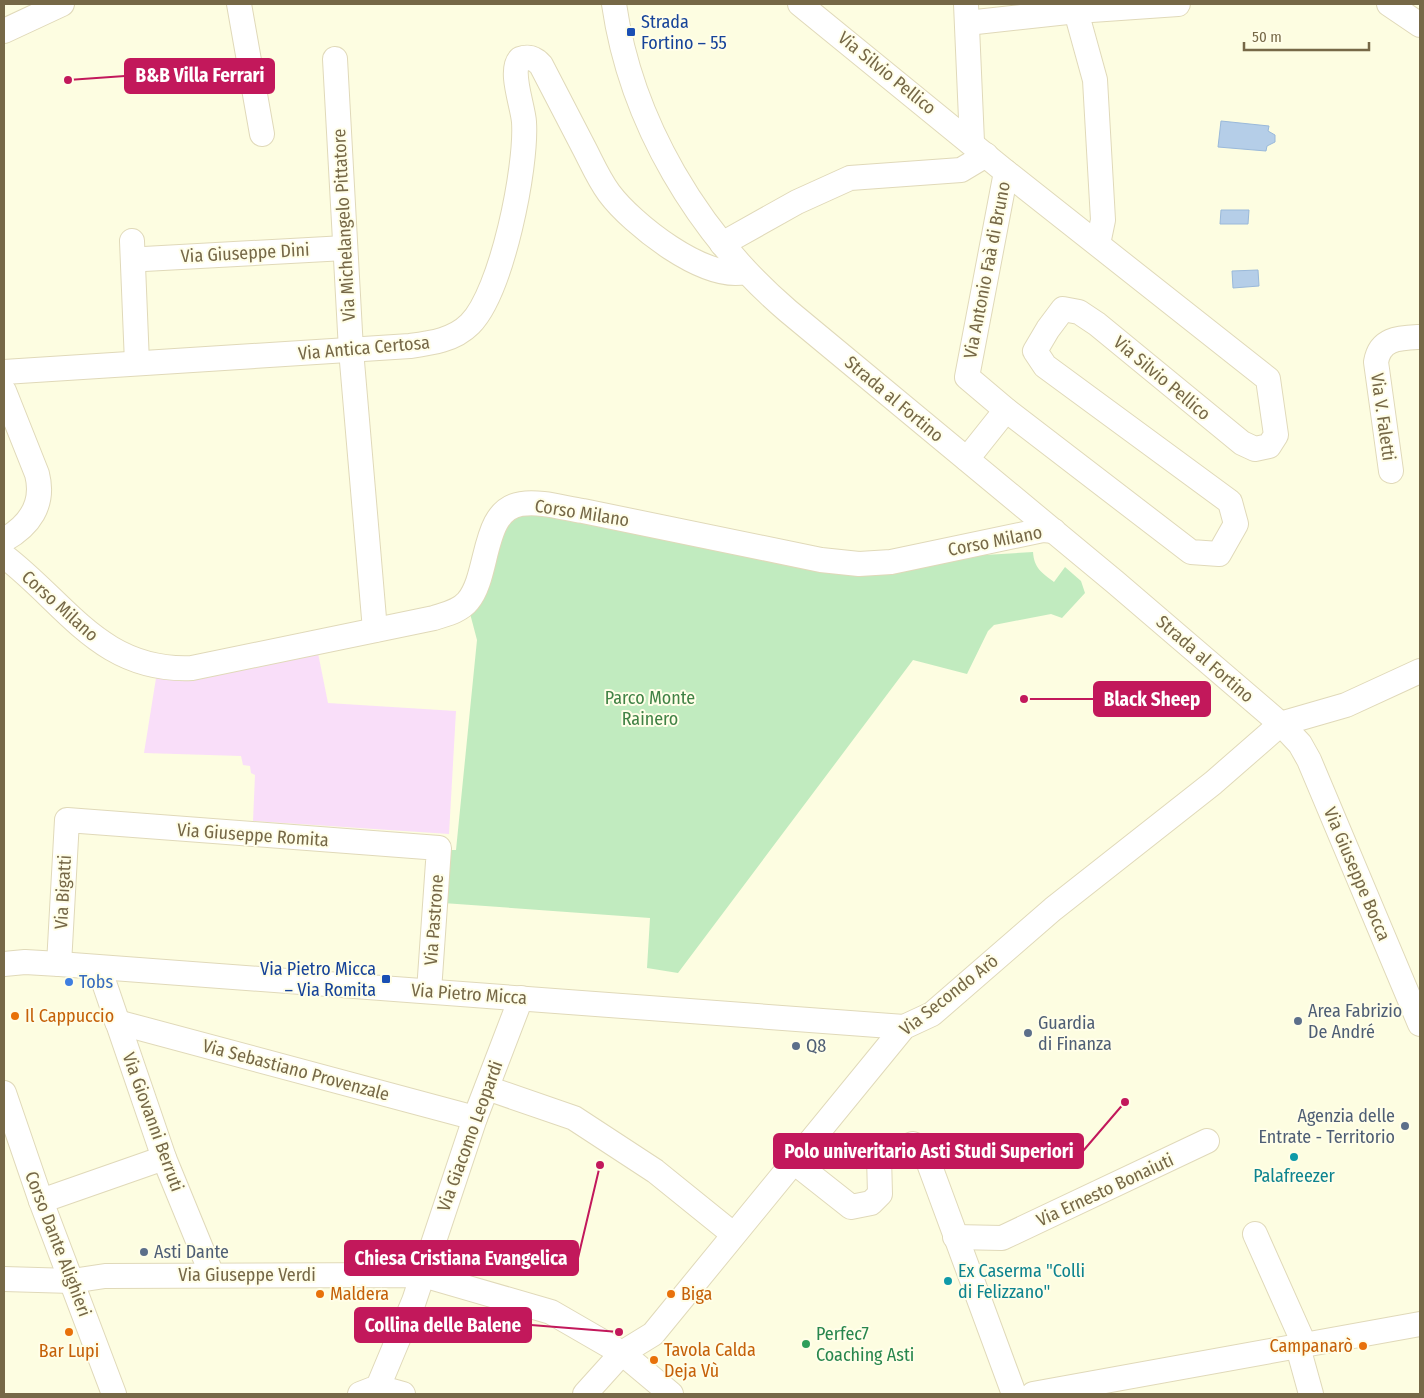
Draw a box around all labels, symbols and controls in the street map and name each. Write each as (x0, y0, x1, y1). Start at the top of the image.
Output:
place label: Strada Fortino – 55 (641, 11, 727, 54)
scale bar (1244, 20, 1369, 52)
marker: Strada Fortino – 55 (625, 26, 637, 38)
street label: Via Silvio Pellico (834, 27, 940, 119)
text: 50 m (1252, 28, 1282, 46)
callout: B&B Villa Ferrari (125, 59, 274, 93)
text: B&B Villa Ferrari (136, 64, 265, 87)
street label: Via Michelangelo Pittatore (328, 128, 360, 322)
street label: Via Antonio Faà di Bruno (959, 180, 1015, 360)
street label: Via Giuseppe Dini (180, 239, 310, 267)
street label: Via Antica Certosa (297, 331, 431, 365)
street label: Via Silvio Pellico (1109, 331, 1215, 425)
street label: Strada al Fortino (840, 351, 948, 447)
street label: Via V. Faletti (1366, 372, 1400, 462)
street label: Corso Milano (533, 495, 631, 531)
street label: Corso Milano (946, 521, 1044, 561)
street label: Corso Milano (17, 566, 103, 646)
street label: Strada al Fortino (1152, 611, 1258, 707)
callout: Black Sheep (1094, 682, 1210, 716)
park label: Parco Monte Rainero (605, 687, 695, 730)
text: Black Sheep (1104, 688, 1200, 711)
street label: Via Giuseppe Bocca (1319, 804, 1395, 944)
street label: Via Giuseppe Romita (176, 819, 330, 851)
street label: Via Bigatti (50, 854, 76, 930)
street label: Via Pastrone (420, 874, 448, 966)
street label: Via Secondo Arò (895, 950, 1003, 1040)
place label: Via Pietro Micca – Via Romita (260, 958, 376, 1001)
place label: Tobs (79, 971, 113, 993)
marker: Via Pietro Micca – Via Romita (380, 973, 392, 985)
marker: Tobs (63, 976, 75, 988)
street label: Via Pietro Micca (410, 979, 528, 1009)
place label: Area Fabrizio De André (1308, 1000, 1402, 1043)
place label: Il Cappuccio (25, 1005, 114, 1027)
marker: Il Cappuccio (9, 1010, 21, 1022)
place label: Guardia di Finanza (1038, 1012, 1112, 1055)
marker: Area Fabrizio De André (1292, 1015, 1304, 1027)
marker: Guardia di Finanza (1022, 1027, 1034, 1039)
street label: Via Sebastiano Provenzale (200, 1034, 392, 1106)
place label: Q8 (806, 1035, 826, 1057)
marker: Q8 (790, 1040, 802, 1052)
street label: Via Giovanni Berruti (118, 1049, 188, 1195)
street label: Via Giacomo Leopardi (432, 1058, 508, 1214)
place label: Agenzia delle Entrate - Territorio (1259, 1105, 1395, 1148)
marker: Agenzia delle Entrate - Territorio (1399, 1120, 1411, 1132)
callout: Polo univeritario Asti Studi Superiori (774, 1134, 1083, 1168)
text: Polo univeritario Asti Studi Superiori (784, 1140, 1074, 1163)
street label: Via Ernesto Bonaiuti (1033, 1149, 1177, 1231)
marker: Palafreezer (1288, 1151, 1300, 1163)
place label: Palafreezer (1253, 1165, 1336, 1187)
street label: Corso Dante Alighieri (20, 1168, 96, 1320)
place label: Asti Dante (154, 1241, 229, 1263)
callout: Chiesa Cristiana Evangelica (345, 1241, 578, 1275)
marker: Asti Dante (138, 1246, 150, 1258)
text: Chiesa Cristiana Evangelica (354, 1247, 568, 1270)
place label: Ex Caserma "Colli di Felizzano" (958, 1260, 1085, 1303)
street label: Via Giuseppe Verdi (178, 1264, 316, 1286)
marker: Ex Caserma "Colli di Felizzano" (942, 1275, 954, 1287)
place label: Maldera (330, 1283, 389, 1305)
place label: Biga (681, 1283, 712, 1305)
marker: Maldera (314, 1288, 326, 1300)
marker: Biga (665, 1288, 677, 1300)
callout: Collina delle Balene (355, 1308, 531, 1342)
text: Collina delle Balene (365, 1314, 522, 1337)
place label: Perfec7 Coaching Asti (816, 1323, 914, 1366)
marker: Bar Lupi (63, 1326, 75, 1338)
place label: Campanarò (1270, 1335, 1353, 1357)
marker: Perfec7 Coaching Asti (800, 1338, 812, 1350)
place label: Tavola Calda Deja Vù (664, 1339, 756, 1382)
place label: Bar Lupi (39, 1340, 99, 1362)
marker: Campanarò (1357, 1340, 1369, 1352)
marker: Tavola Calda Deja Vù (648, 1354, 660, 1366)

